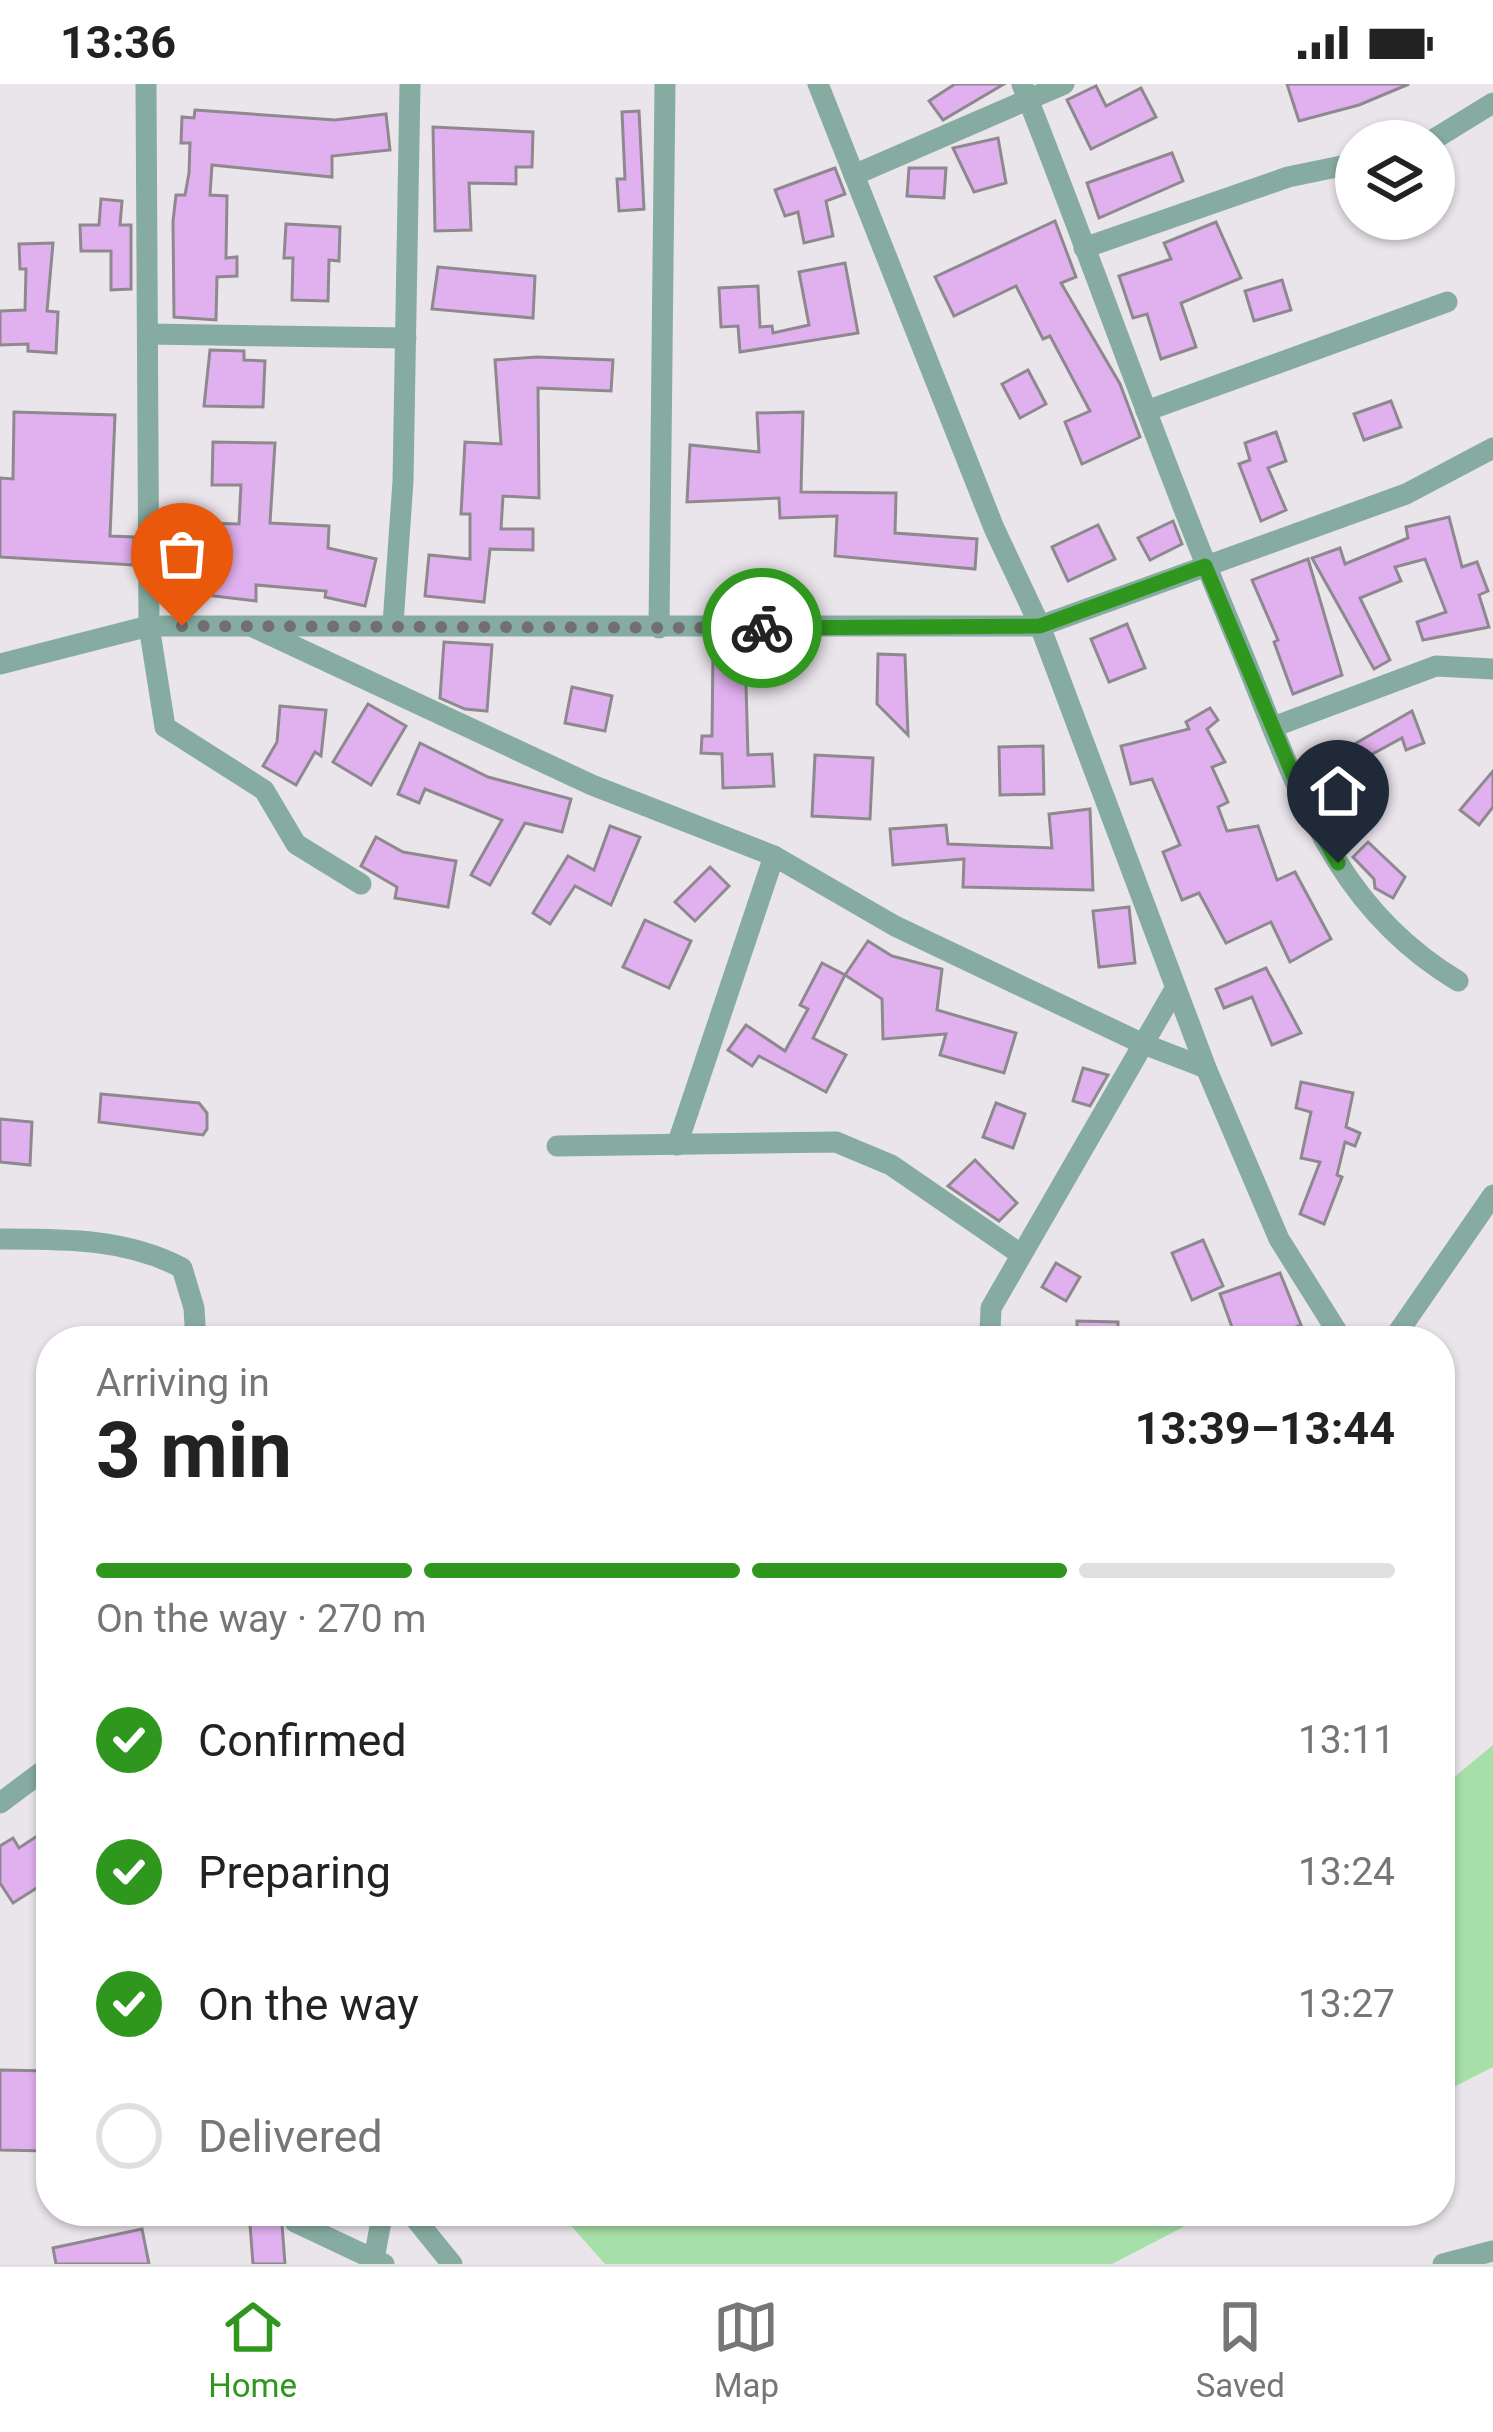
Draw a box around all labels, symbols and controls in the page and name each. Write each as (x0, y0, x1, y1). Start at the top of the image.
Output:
text: 13:36 (60, 16, 176, 69)
map controls (1335, 120, 1455, 240)
button: layers (1335, 120, 1455, 240)
pin (131, 503, 233, 626)
icon: bag (149, 521, 215, 587)
courier (702, 568, 822, 688)
icon: bike (729, 595, 795, 661)
pin (1287, 740, 1389, 863)
icon: home (1305, 758, 1371, 824)
text: Arriving in (96, 1360, 270, 1406)
text: 13:39–13:44 (1135, 1402, 1395, 1455)
text: 3 min (96, 1405, 292, 1496)
text: On the way · 270 m (96, 1596, 427, 1642)
icon: check (96, 1707, 162, 1773)
text: Confirmed (198, 1714, 407, 1767)
text: 13:11 (1298, 1717, 1395, 1763)
icon: check (96, 1839, 162, 1905)
text: Preparing (198, 1846, 391, 1899)
text: 13:24 (1298, 1849, 1395, 1895)
icon: check (96, 1971, 162, 2037)
text: On the way (198, 1978, 419, 2031)
text: 13:27 (1298, 1981, 1395, 2027)
text: Delivered (198, 2110, 383, 2163)
tab: Home (208, 2294, 297, 2405)
tab: Map (713, 2294, 779, 2405)
tab: Saved (1196, 2294, 1285, 2405)

